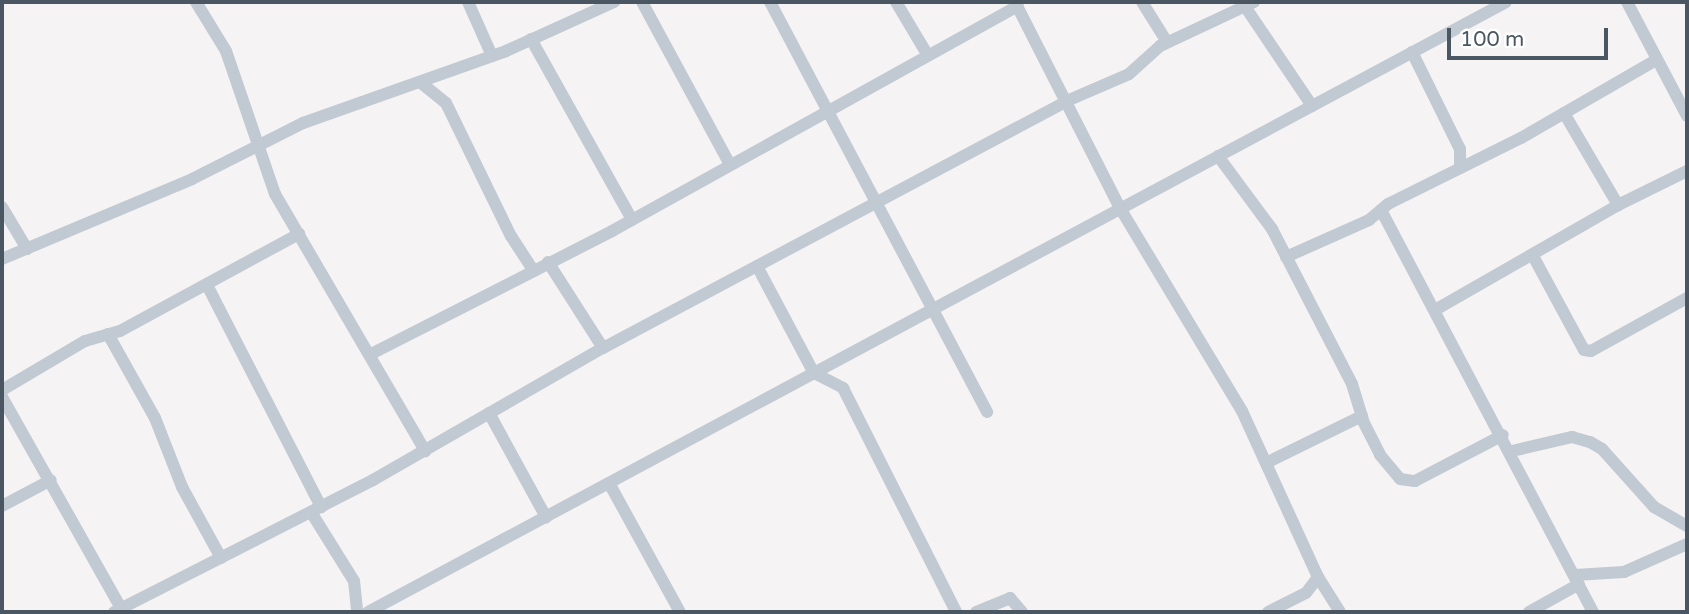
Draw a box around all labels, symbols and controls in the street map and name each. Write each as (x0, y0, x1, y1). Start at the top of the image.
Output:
scale bar (1451, 14, 1612, 58)
text: 100 m (1460, 27, 1524, 52)

